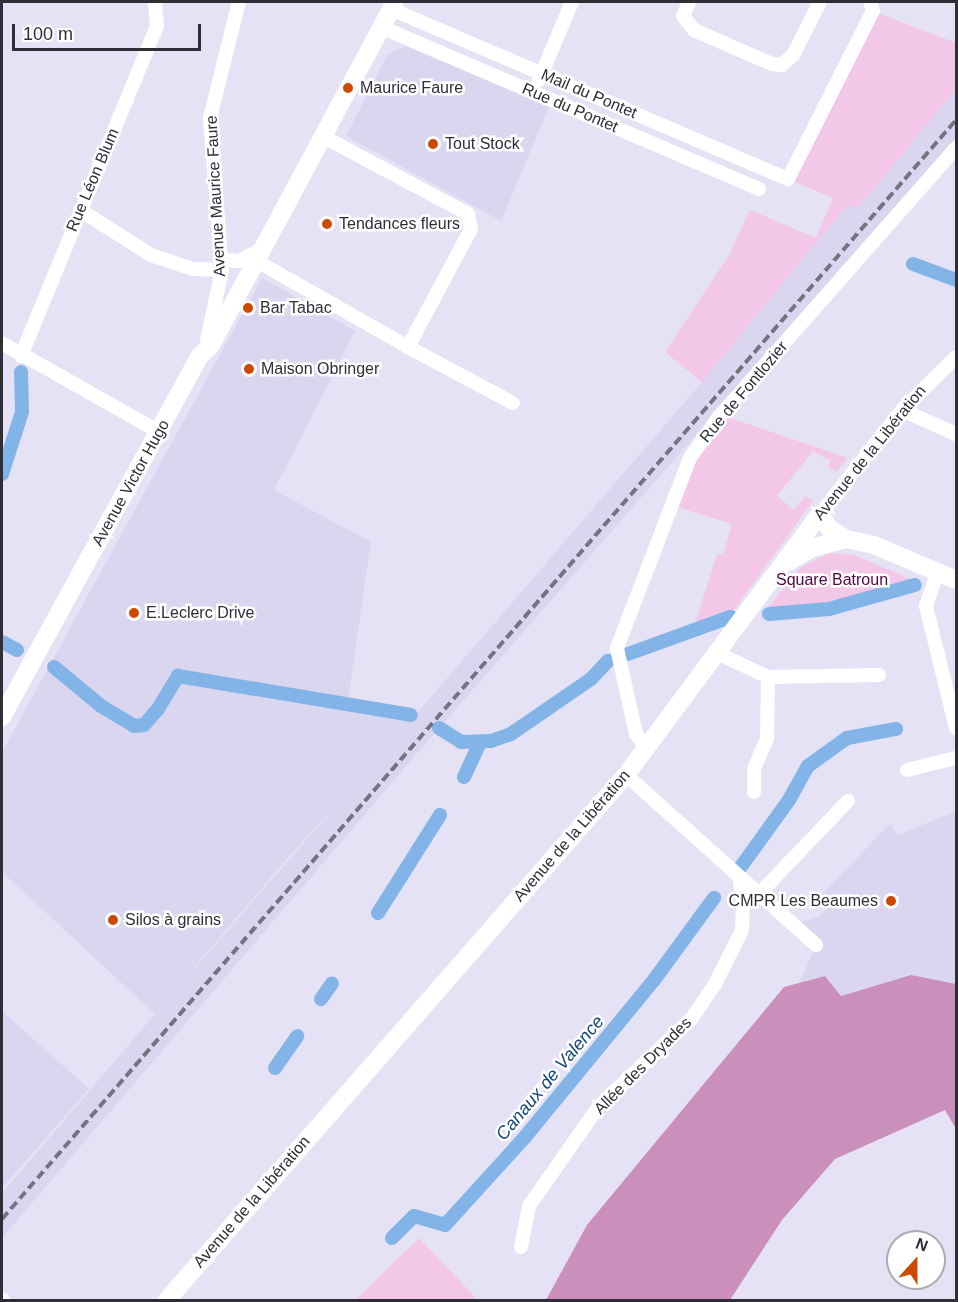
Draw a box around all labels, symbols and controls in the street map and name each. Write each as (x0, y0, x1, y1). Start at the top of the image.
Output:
scale bar (15, 12, 204, 50)
text: 100 m (23, 24, 73, 44)
street label: Mail du Pontet (538, 65, 640, 123)
place label: Maurice Faure (360, 78, 463, 98)
street label: Rue du Pontet (519, 79, 621, 137)
marker: Maurice Faure (341, 81, 355, 95)
street label: Avenue Maurice Faure (202, 115, 230, 277)
street label: Rue Léon Blum (63, 125, 123, 235)
place label: Tout Stock (445, 134, 520, 154)
marker: Tout Stock (426, 137, 440, 151)
place label: Tendances fleurs (339, 214, 460, 234)
marker: Tendances fleurs (320, 217, 334, 231)
place label: Bar Tabac (260, 298, 332, 318)
marker: Bar Tabac (241, 301, 255, 315)
street label: Rue de Fontlozier (696, 337, 792, 447)
place label: Maison Obringer (261, 359, 379, 379)
marker: Maison Obringer (242, 362, 256, 376)
street label: Avenue de la Libération (810, 382, 930, 524)
street label: Avenue Victor Hugo (88, 416, 174, 550)
park label: Square Batroun (776, 570, 888, 590)
place label: E.Leclerc Drive (146, 603, 254, 623)
marker: E.Leclerc Drive (127, 606, 141, 620)
street label: Avenue de la Libération (510, 766, 634, 906)
place label: CMPR Les Beaumes (729, 891, 878, 911)
marker: CMPR Les Beaumes (882, 892, 900, 910)
place label: Silos à grains (125, 910, 221, 930)
marker: Silos à grains (106, 913, 120, 927)
water label: Canaux de Valence (491, 1011, 609, 1145)
street label: Allée des Dryades (590, 1013, 696, 1119)
street label: Avenue de la Libération (190, 1132, 314, 1272)
north arrow (886, 1230, 946, 1290)
text: N (913, 1235, 930, 1255)

